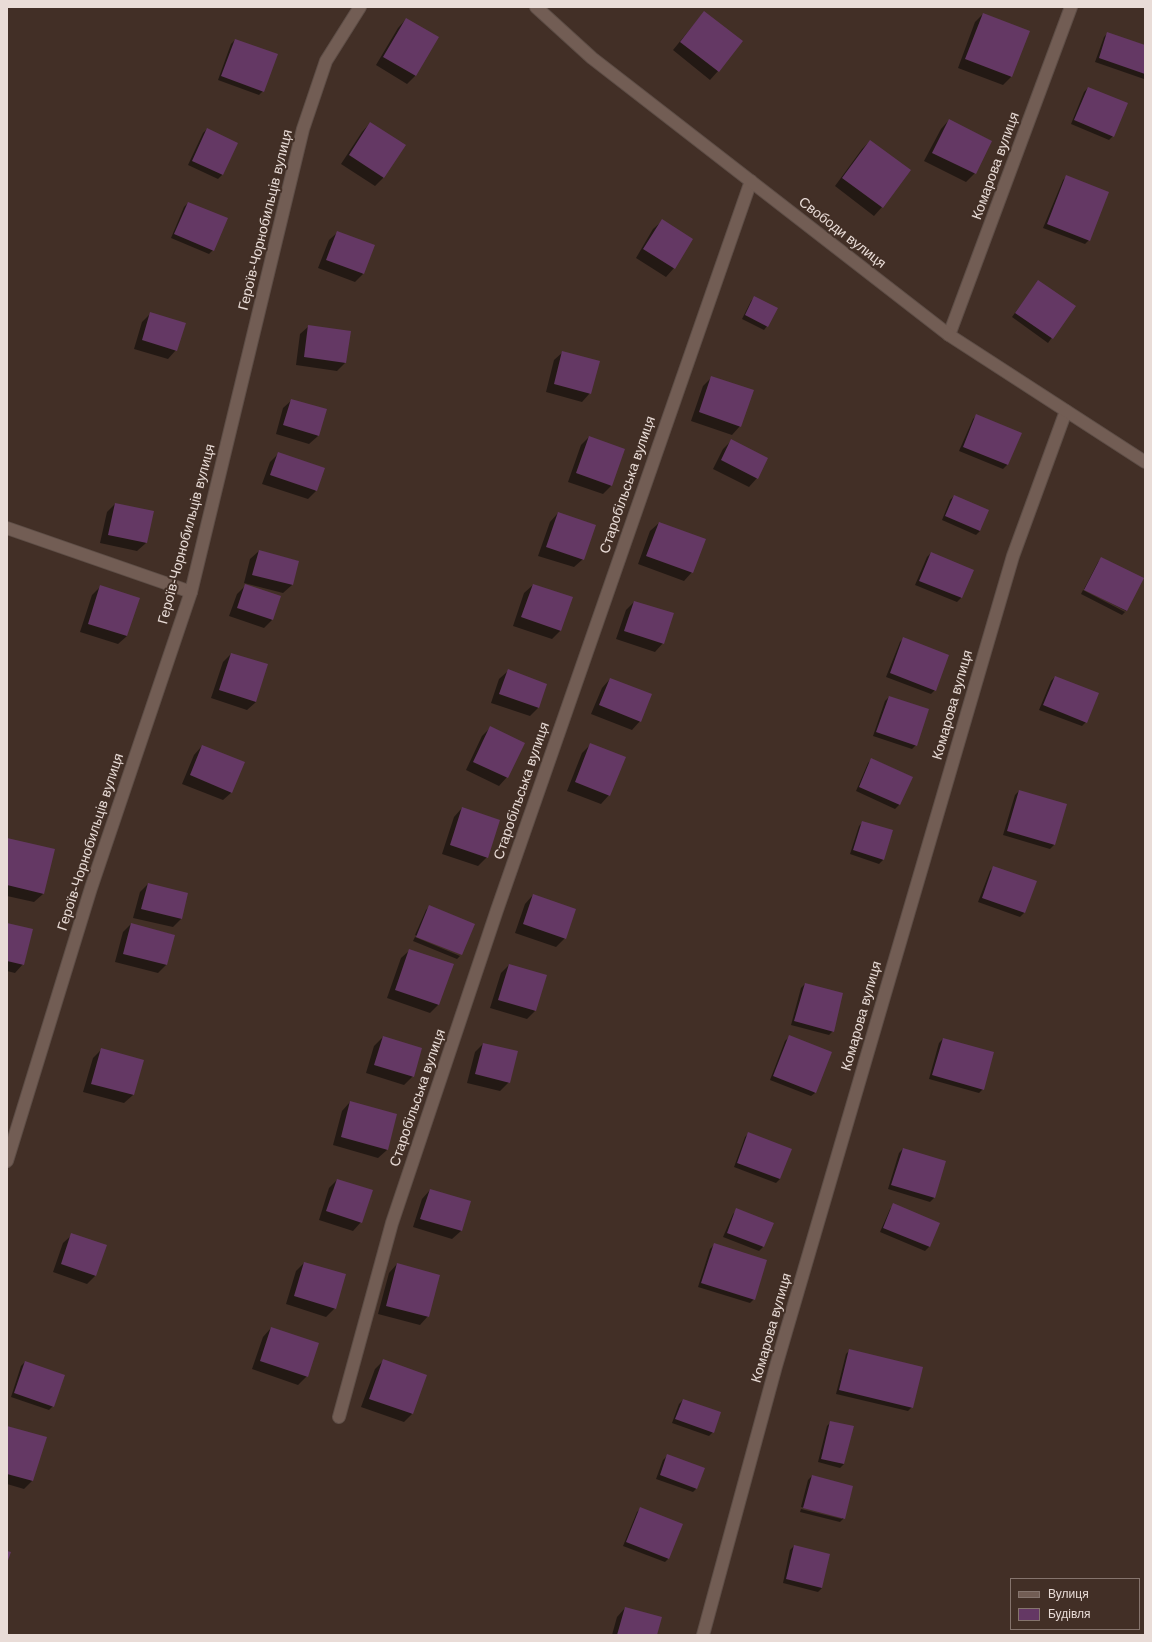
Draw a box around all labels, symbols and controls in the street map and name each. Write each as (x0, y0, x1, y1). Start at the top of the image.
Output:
street label: Комарова вулиця (969, 110, 1023, 222)
street label: Героїв-Чорнобильців вулиця (235, 128, 297, 312)
street label: Свободи вулиця (795, 194, 889, 272)
street label: Старобільська вулиця (597, 414, 659, 556)
street label: Героїв-Чорнобильців вулиця (155, 442, 219, 626)
street label: Комарова вулиця (929, 648, 977, 762)
street label: Старобільська вулиця (491, 720, 553, 862)
street label: Героїв-Чорнобильців вулиця (54, 751, 128, 933)
street label: Комарова вулиця (838, 959, 886, 1073)
street label: Старобільська вулиця (387, 1027, 449, 1169)
street label: Комарова вулиця (748, 1271, 796, 1385)
legend (1010, 1578, 1140, 1630)
text: Вулиця (1048, 1587, 1089, 1601)
text: Будівля (1048, 1607, 1090, 1621)

